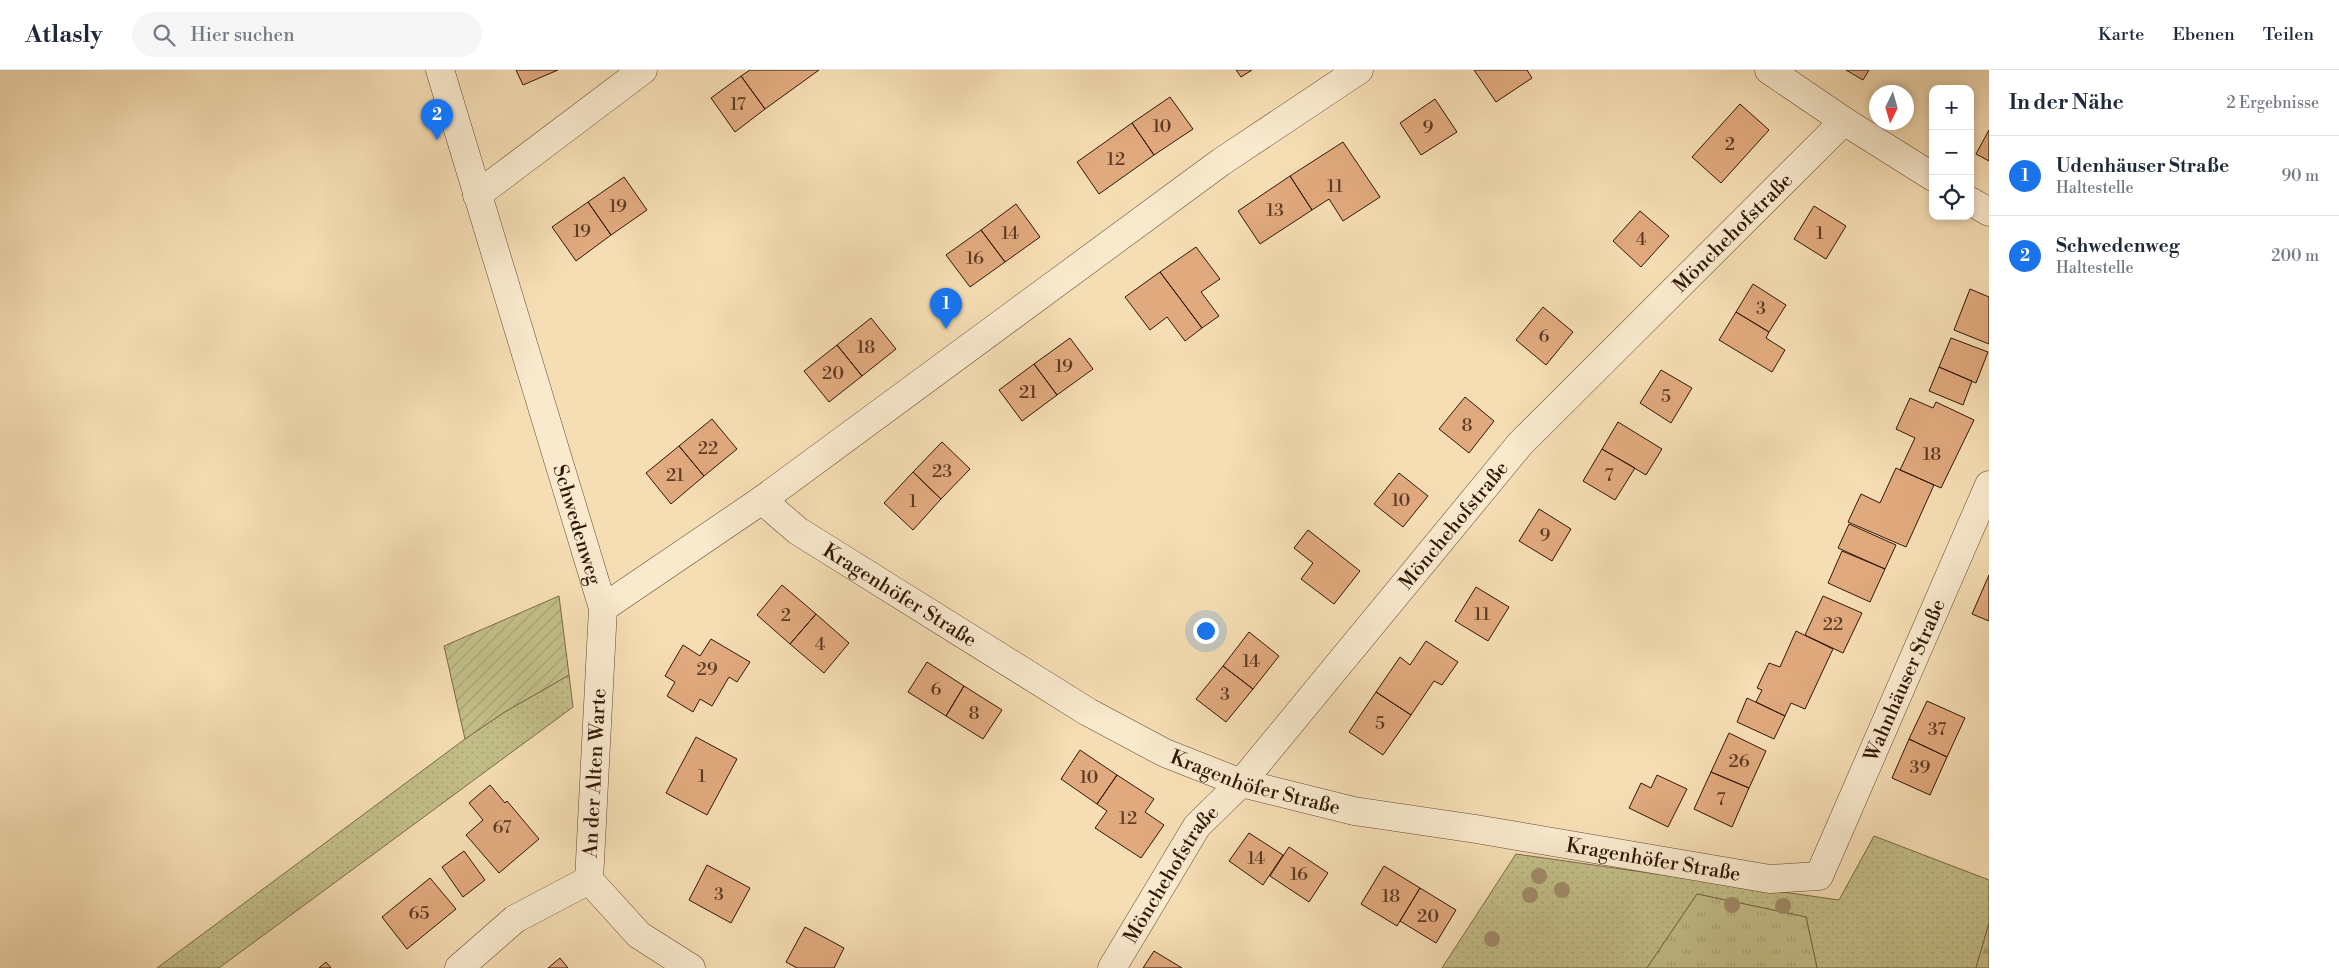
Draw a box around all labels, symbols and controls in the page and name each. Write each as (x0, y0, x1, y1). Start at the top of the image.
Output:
search box (132, 12, 482, 57)
text: Atlasly (25, 20, 102, 50)
icon: search (150, 21, 178, 49)
text: Hier suchen (190, 23, 294, 47)
text: Karte (2098, 23, 2144, 46)
text: Ebenen (2172, 23, 2235, 46)
text: Teilen (2263, 23, 2314, 46)
north arrow (1869, 85, 1914, 130)
map controls (1929, 85, 1974, 220)
button: + (1929, 85, 1974, 130)
text: In der Nähe (2009, 90, 2124, 116)
house number: 17 (730, 93, 746, 116)
text: 2 Ergebnisse (2227, 93, 2319, 113)
pin: 2 (421, 99, 453, 140)
house number: 10 (1152, 115, 1172, 138)
house number: 9 (1423, 116, 1434, 139)
button: − (1929, 130, 1974, 175)
house number: 2 (1725, 133, 1735, 156)
house number: 12 (1107, 148, 1125, 171)
text: Udenhäuser Straße (2056, 154, 2229, 178)
text: 1 (2021, 166, 2029, 186)
text: 90 m (2281, 166, 2319, 186)
street label: Mönchehofstraße (1668, 168, 1799, 298)
house number: 11 (1327, 175, 1343, 198)
button: locate (1929, 175, 1974, 220)
text: Haltestelle (2056, 178, 2134, 198)
house number: 19 (609, 195, 627, 218)
house number: 13 (1266, 199, 1284, 222)
house number: 19 (573, 220, 591, 243)
house number: 14 (1001, 222, 1019, 245)
house number: 1 (1816, 222, 1824, 245)
house number: 4 (1636, 228, 1647, 251)
text: Schwedenweg (2056, 234, 2179, 258)
text: 2 (2020, 246, 2030, 266)
text: 200 m (2271, 246, 2319, 266)
house number: 16 (966, 247, 984, 270)
text: Haltestelle (2056, 258, 2134, 278)
pin: 1 (930, 288, 962, 329)
house number: 3 (1756, 297, 1766, 320)
house number: 6 (1539, 325, 1550, 348)
house number: 18 (857, 336, 875, 359)
house number: 19 (1055, 355, 1073, 378)
house number: 20 (822, 362, 844, 385)
house number: 21 (1019, 381, 1037, 404)
house number: 5 (1661, 385, 1671, 408)
house number: 8 (1461, 414, 1473, 437)
house number: 22 (698, 437, 718, 460)
house number: 18 (1923, 443, 1941, 466)
street label: Mönchehofstraße (1394, 457, 1515, 595)
house number: 23 (932, 460, 952, 483)
street label: Schwedenweg (546, 462, 606, 589)
house number: 21 (666, 464, 684, 487)
house number: 7 (1604, 464, 1614, 487)
house number: 10 (1391, 489, 1411, 512)
house number: 1 (909, 490, 917, 513)
house number: 9 (1540, 524, 1551, 547)
street label: Kragenhöfer Straße (818, 539, 981, 653)
street label: Wahnhäuser Straße (1859, 596, 1952, 767)
house number: 11 (1474, 603, 1490, 626)
house number: 2 (781, 604, 791, 627)
house number: 22 (1823, 613, 1843, 636)
your location (1193, 618, 1219, 644)
house number: 4 (815, 633, 826, 656)
house number: 14 (1242, 650, 1260, 673)
house number: 29 (696, 658, 718, 681)
house number: 6 (931, 678, 942, 701)
house number: 3 (1220, 683, 1230, 706)
street label: An der Alten Warte (579, 688, 612, 860)
house number: 8 (968, 702, 980, 725)
house number: 5 (1375, 712, 1385, 735)
house number: 37 (1928, 718, 1946, 741)
street label: Kragenhöfer Straße (1166, 745, 1343, 821)
house number: 26 (1728, 750, 1750, 773)
house number: 39 (1910, 756, 1931, 779)
house number: 1 (698, 765, 706, 788)
house number: 10 (1079, 766, 1099, 789)
house number: 7 (1716, 788, 1726, 811)
street label: Mönchehofstraße (1119, 801, 1225, 948)
house number: 12 (1119, 807, 1137, 830)
house number: 67 (492, 816, 512, 839)
street label: Kragenhöfer Straße (1564, 834, 1742, 888)
house number: 14 (1247, 847, 1265, 870)
house number: 16 (1290, 863, 1308, 886)
house number: 3 (714, 883, 724, 906)
house number: 18 (1382, 885, 1400, 908)
house number: 65 (409, 902, 429, 925)
house number: 20 (1417, 905, 1439, 928)

